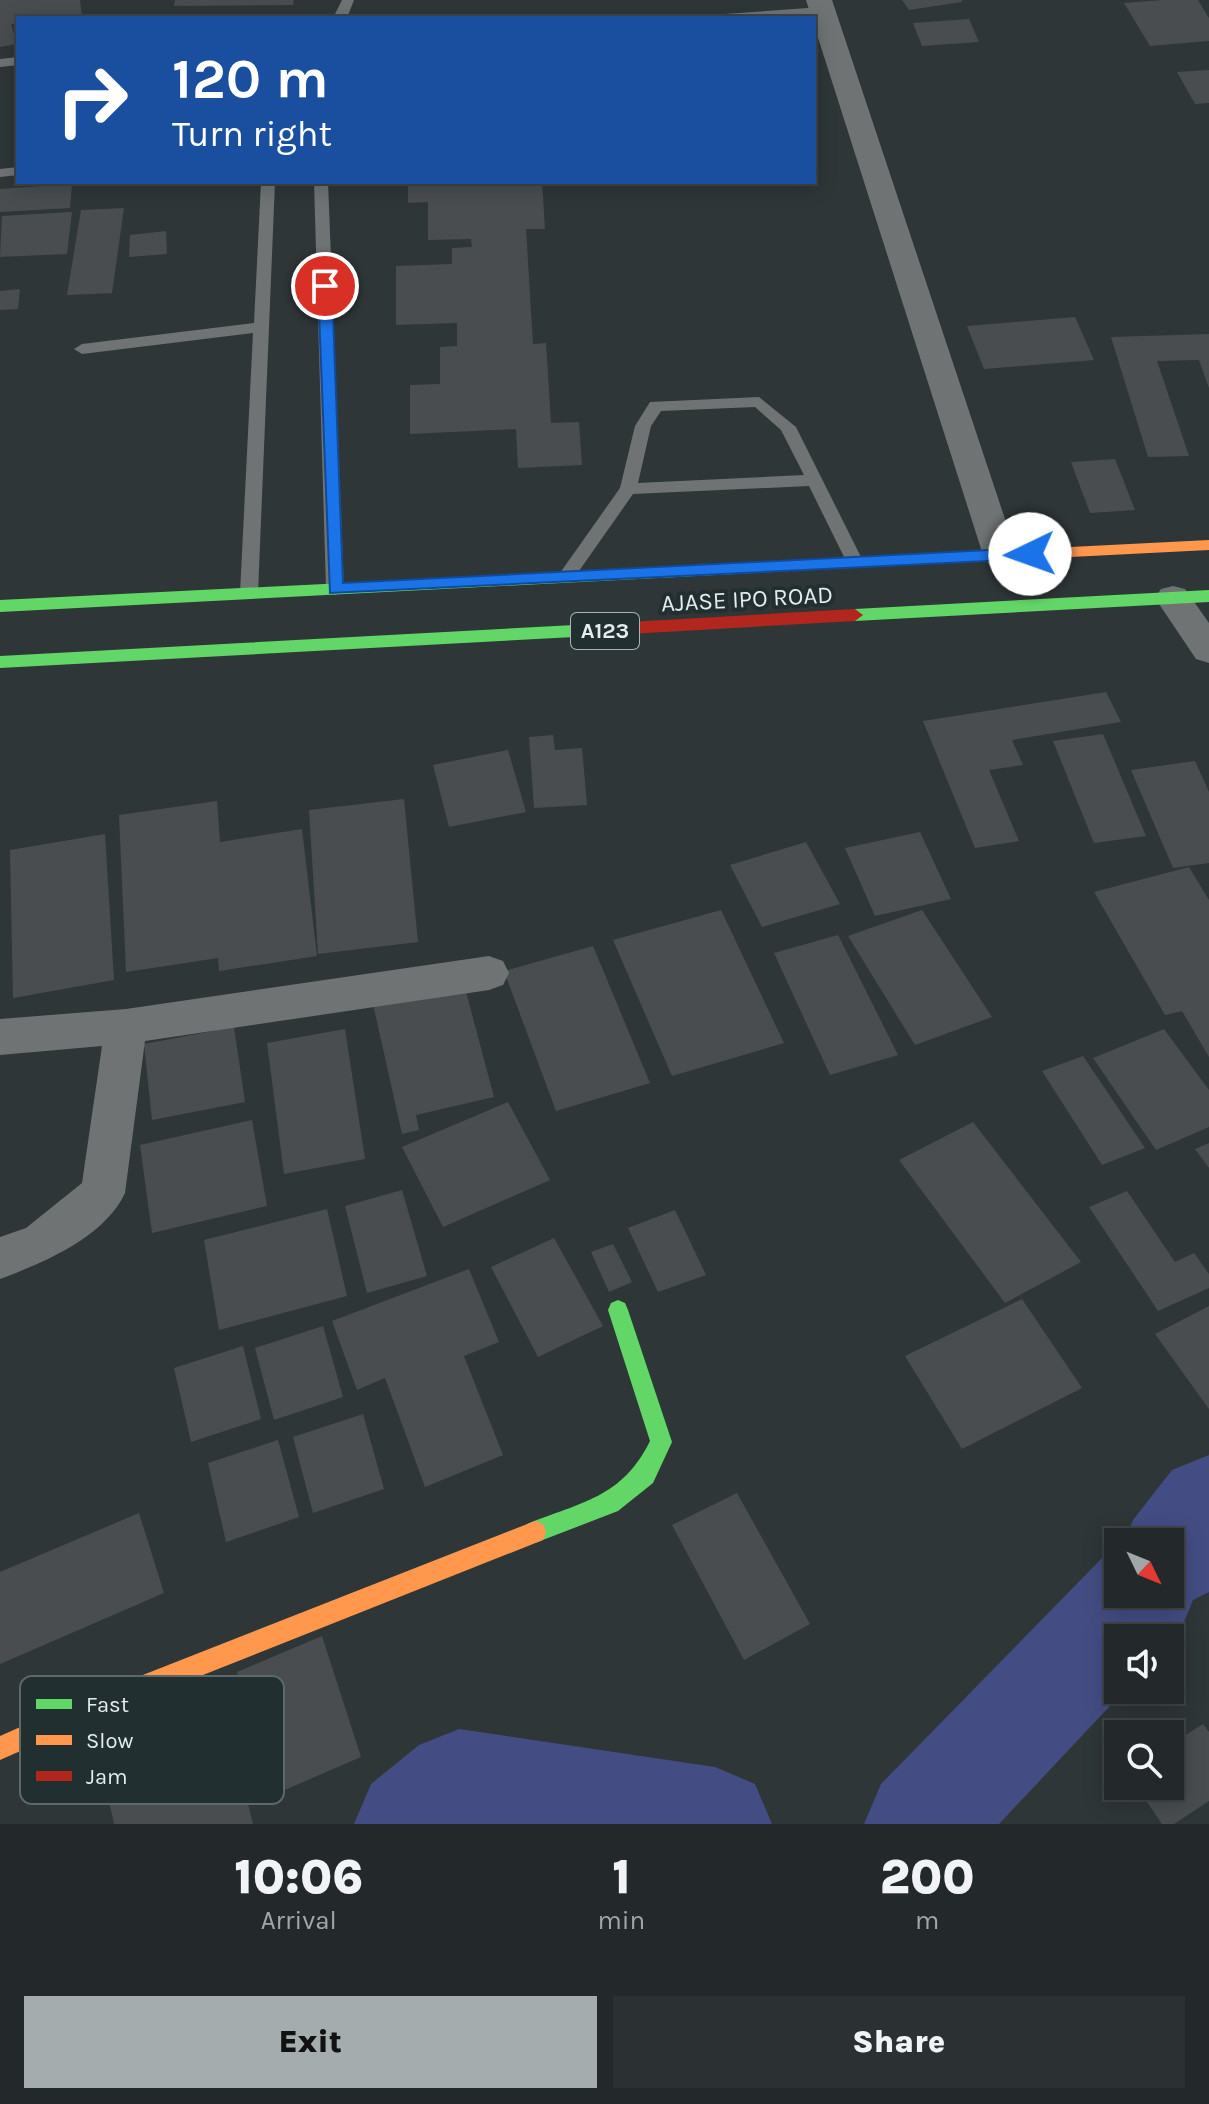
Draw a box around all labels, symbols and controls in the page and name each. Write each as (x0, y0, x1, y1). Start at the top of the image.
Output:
text: 120 m (172, 46, 329, 111)
icon: right (40, 48, 144, 152)
text: Turn right (172, 113, 332, 155)
pin (291, 252, 359, 320)
icon: arrive (303, 264, 347, 308)
position arrow (988, 512, 1072, 596)
street label: AJASE IPO ROAD (660, 581, 834, 617)
road number: A123 (571, 613, 639, 649)
north arrow (1104, 1528, 1184, 1608)
map controls (1104, 1528, 1184, 1800)
button: sound (1104, 1624, 1184, 1704)
legend (20, 1676, 284, 1804)
text: Fast (86, 1692, 129, 1718)
button: search (1104, 1720, 1184, 1800)
text: Slow (86, 1728, 133, 1754)
text: Jam (86, 1764, 128, 1790)
text: 10:06 (234, 1849, 363, 1905)
text: 1 (612, 1849, 631, 1905)
text: 200 (880, 1849, 975, 1905)
text: Arrival (261, 1905, 337, 1936)
text: min (598, 1905, 645, 1936)
text: m (915, 1905, 939, 1936)
button: Exit (24, 1996, 597, 2088)
button: Share (613, 1996, 1185, 2088)

